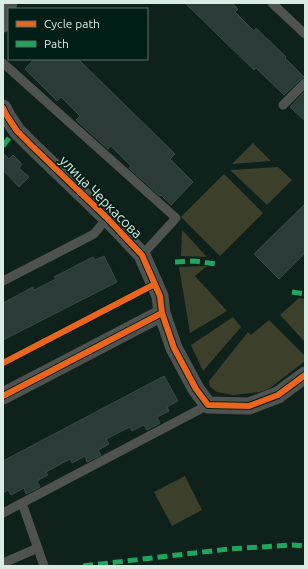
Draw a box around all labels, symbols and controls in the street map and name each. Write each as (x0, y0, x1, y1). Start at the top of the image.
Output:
legend (8, 8, 148, 60)
text: Cycle path (44, 17, 100, 30)
text: Path (44, 37, 69, 50)
street label: улица Черкасова (56, 152, 146, 242)

